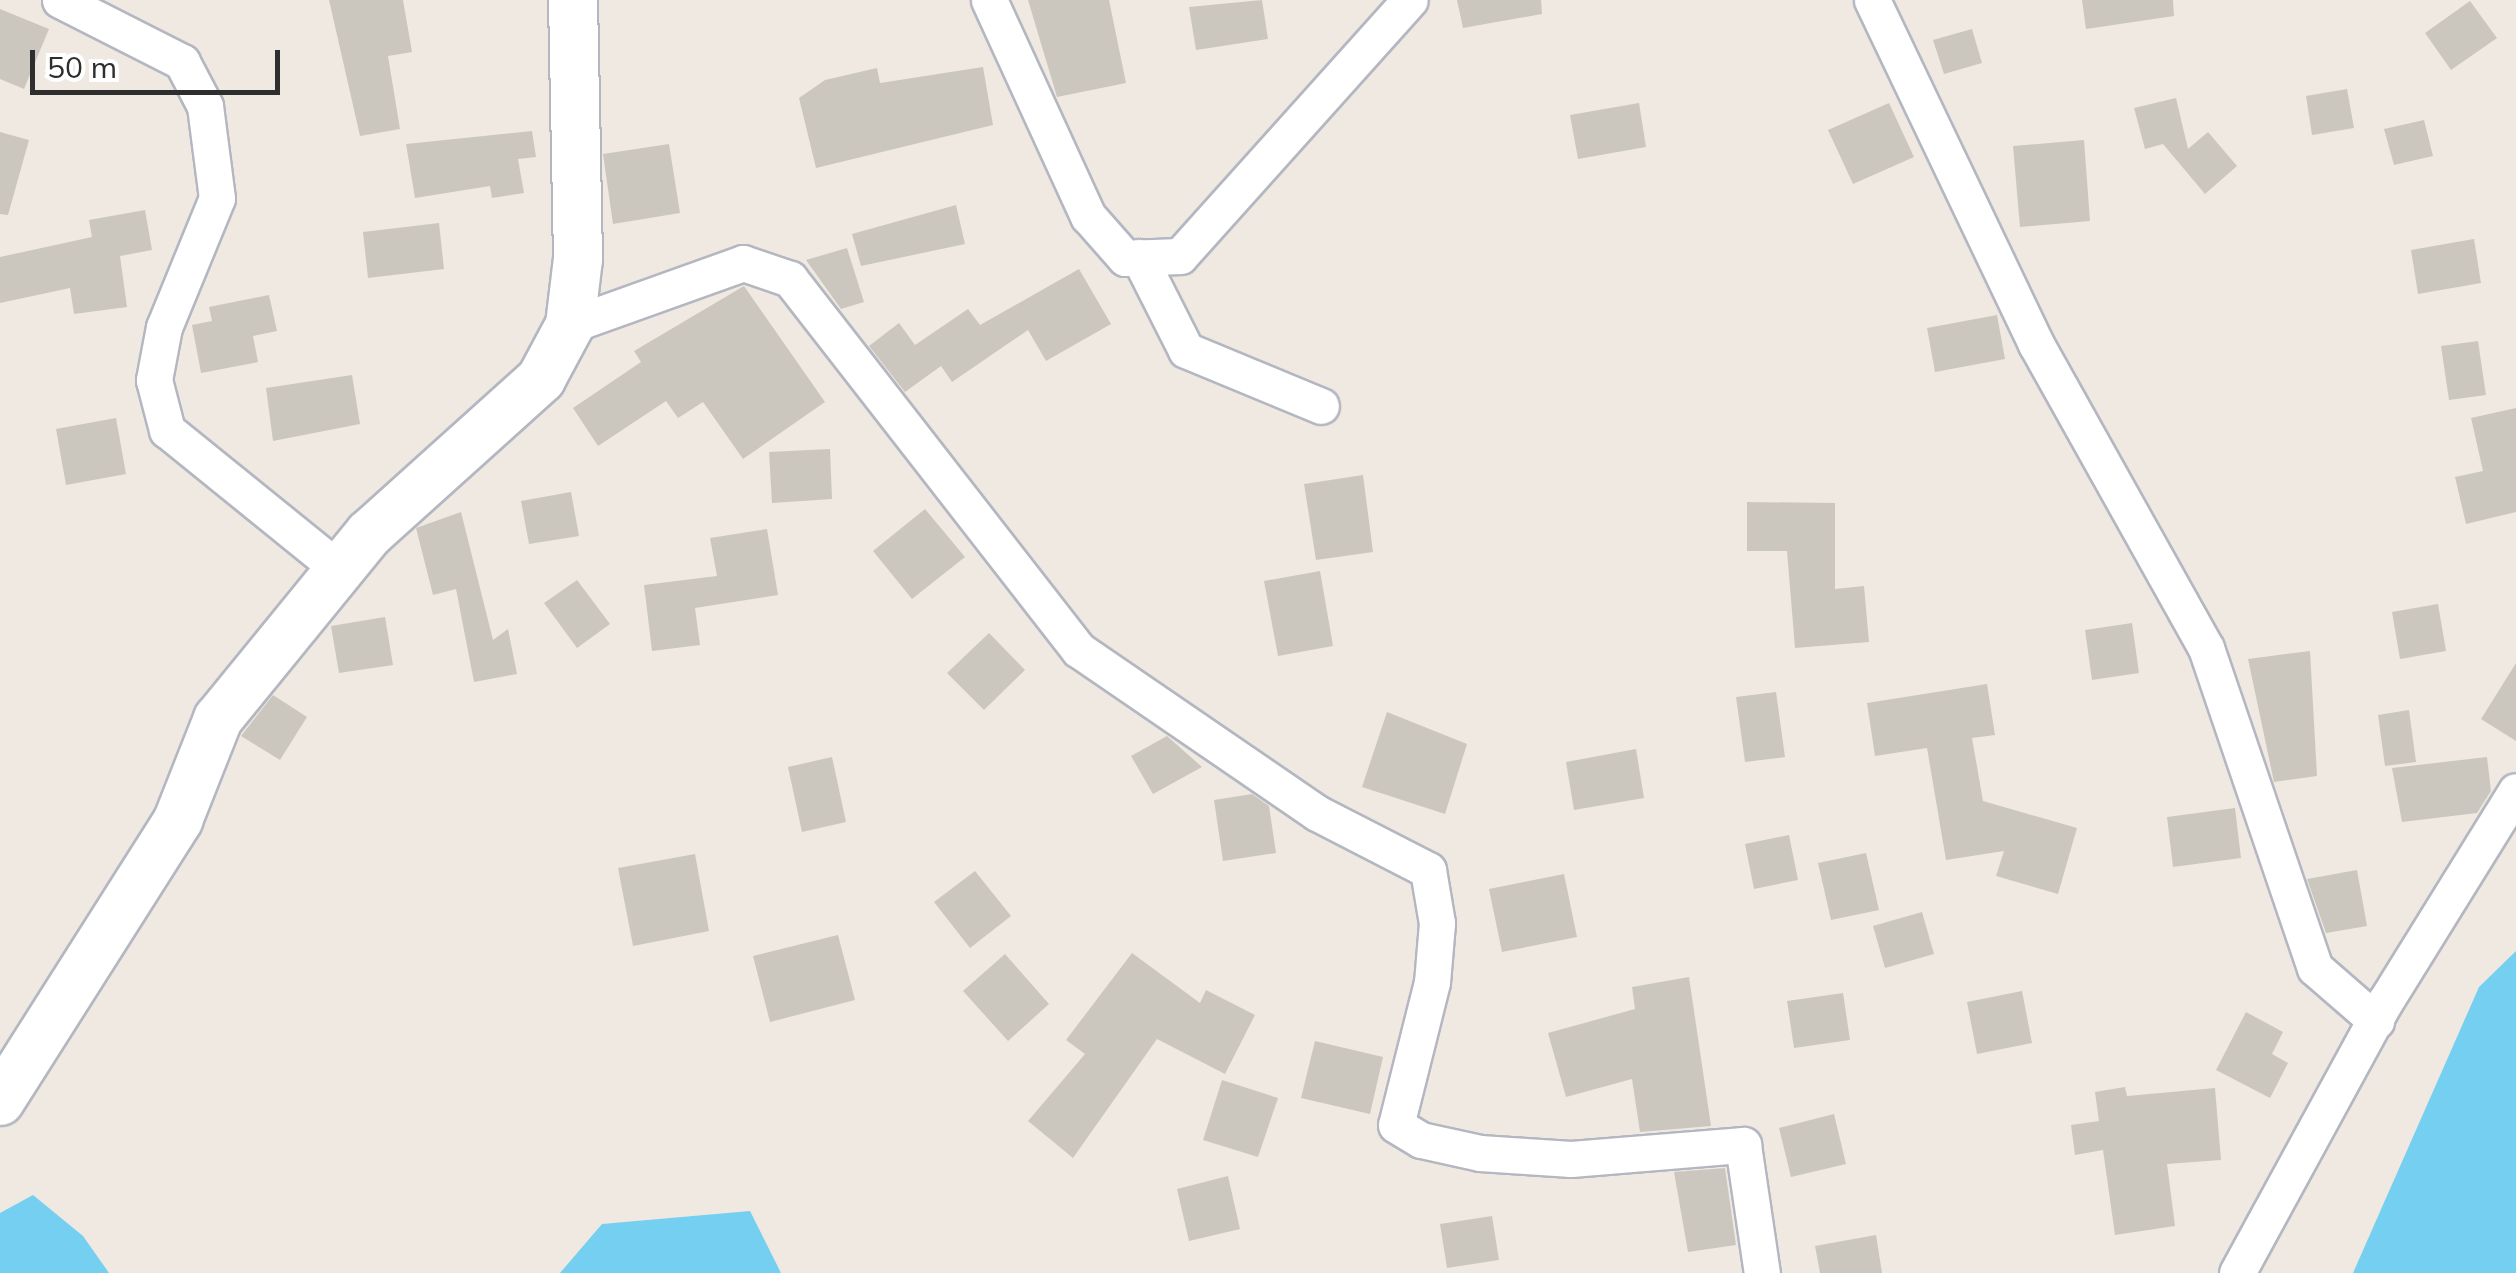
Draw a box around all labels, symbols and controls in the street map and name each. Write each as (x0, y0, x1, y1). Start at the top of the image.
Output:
scale bar (35, 30, 285, 92)
text: 50 m (47, 48, 117, 86)

